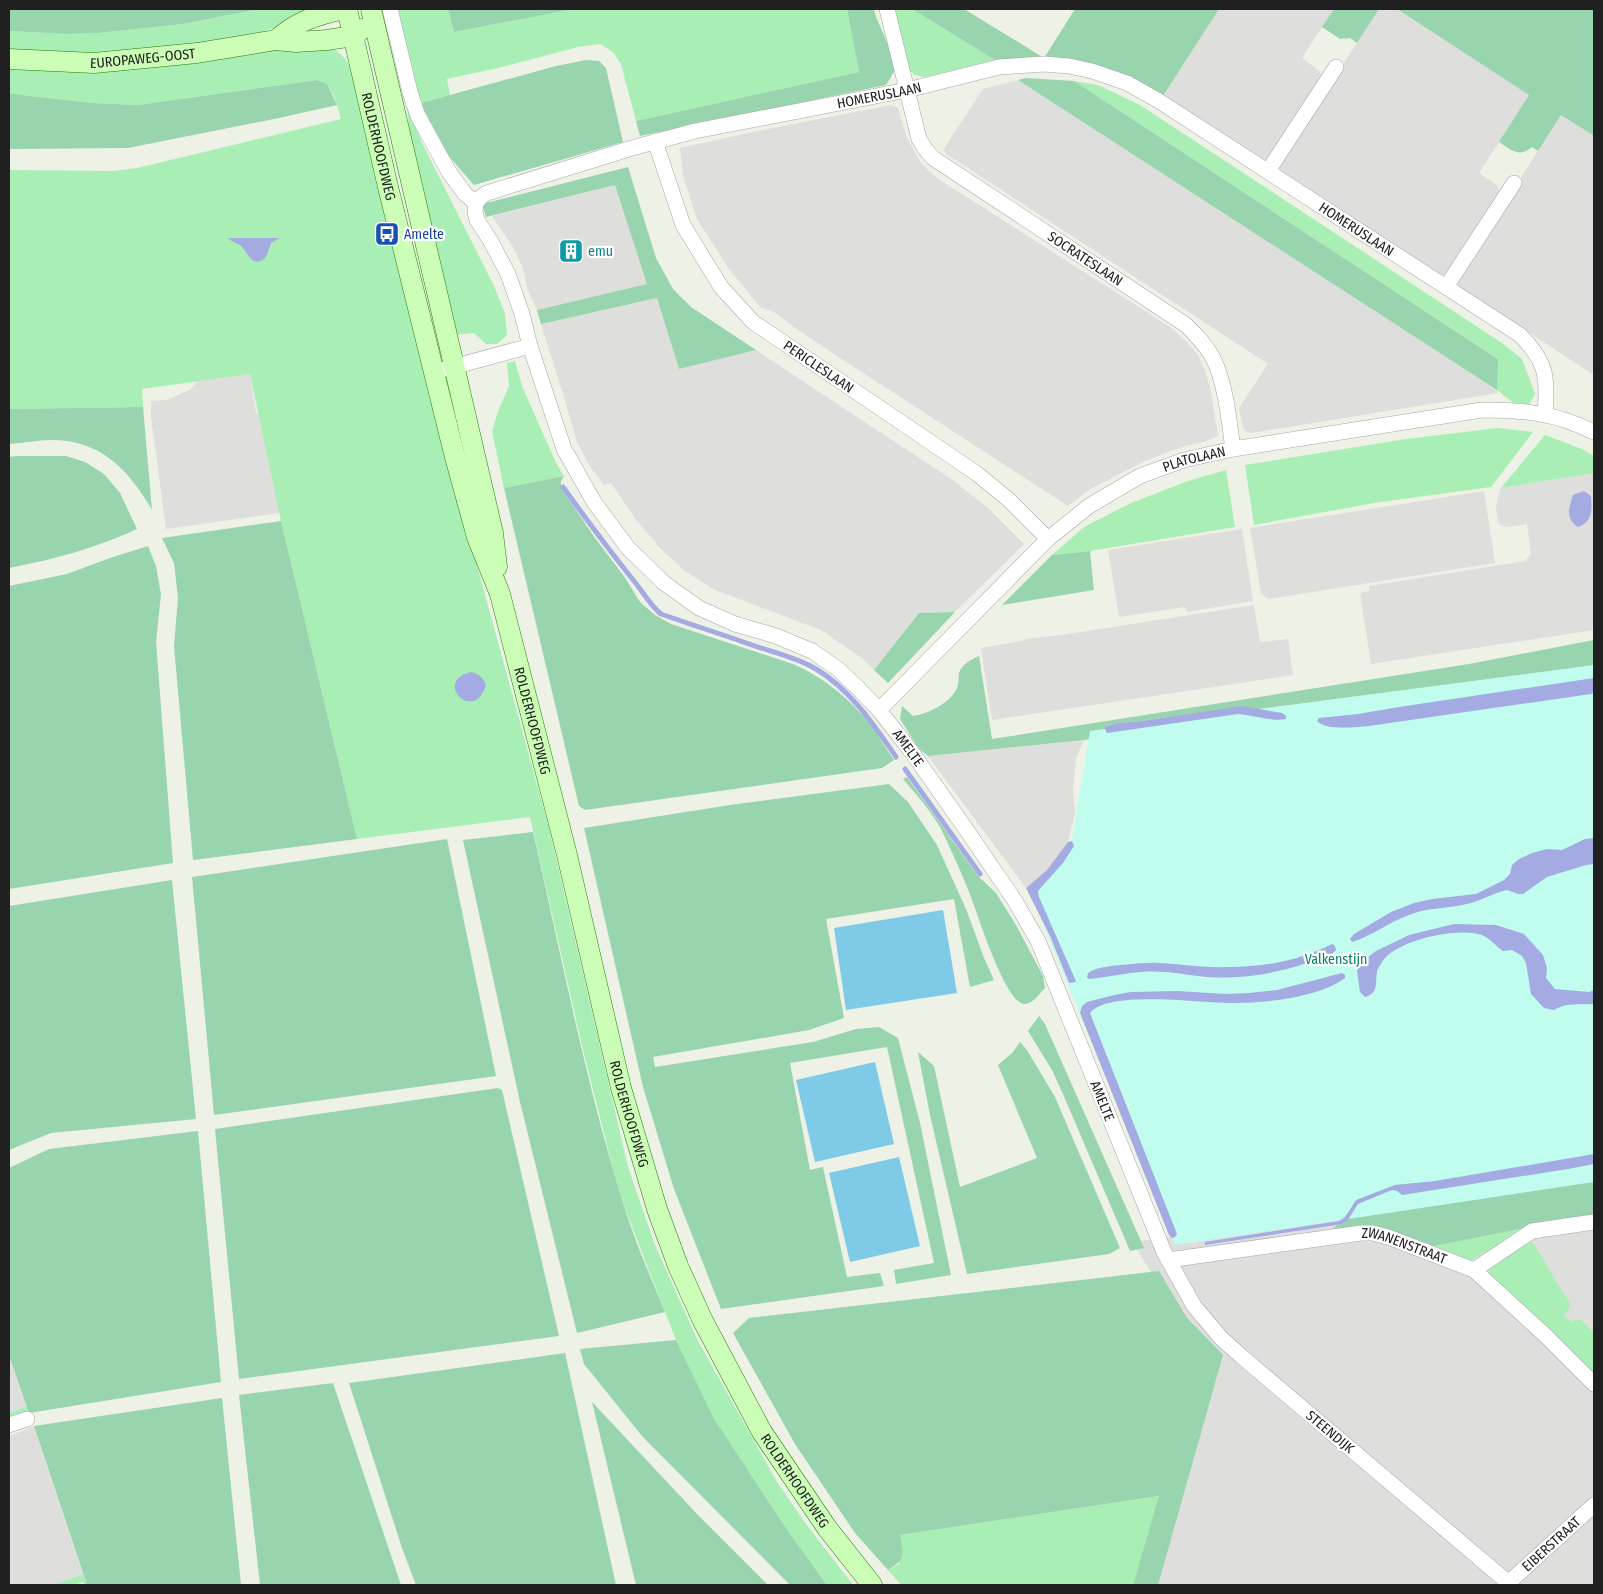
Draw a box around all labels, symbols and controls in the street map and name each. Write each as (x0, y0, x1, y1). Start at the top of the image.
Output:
street label: EUROPAWEG-OOST (90, 45, 197, 72)
street label: HOMERUSLAAN (835, 78, 923, 112)
street label: ROLDERHOOFDWEG (358, 91, 399, 202)
street label: HOMERUSLAAN (1316, 199, 1397, 259)
bus stop icon: Amelte (374, 221, 400, 247)
place label: Amelte (404, 226, 444, 243)
street label: SOCRATESLAAN (1044, 228, 1126, 289)
building icon: emu (558, 238, 584, 264)
place label: emu (588, 243, 613, 260)
street label: PERICLESLAAN (780, 337, 857, 396)
street label: PLATOLAAN (1160, 442, 1227, 476)
street label: ROLDERHOOFDWEG (511, 665, 554, 776)
street label: AMELTE (889, 726, 927, 770)
park label: Valkenstijn (1305, 951, 1367, 968)
street label: ROLDERHOOFDWEG (606, 1059, 653, 1169)
street label: AMELTE (1086, 1078, 1118, 1124)
street label: ZWANENSTRAAT (1361, 1224, 1450, 1267)
street label: STEENDIJK (1302, 1407, 1358, 1457)
street label: ROLDERHOOFDWEG (757, 1430, 833, 1531)
street label: EIBERSTRAAT (1518, 1513, 1584, 1575)

